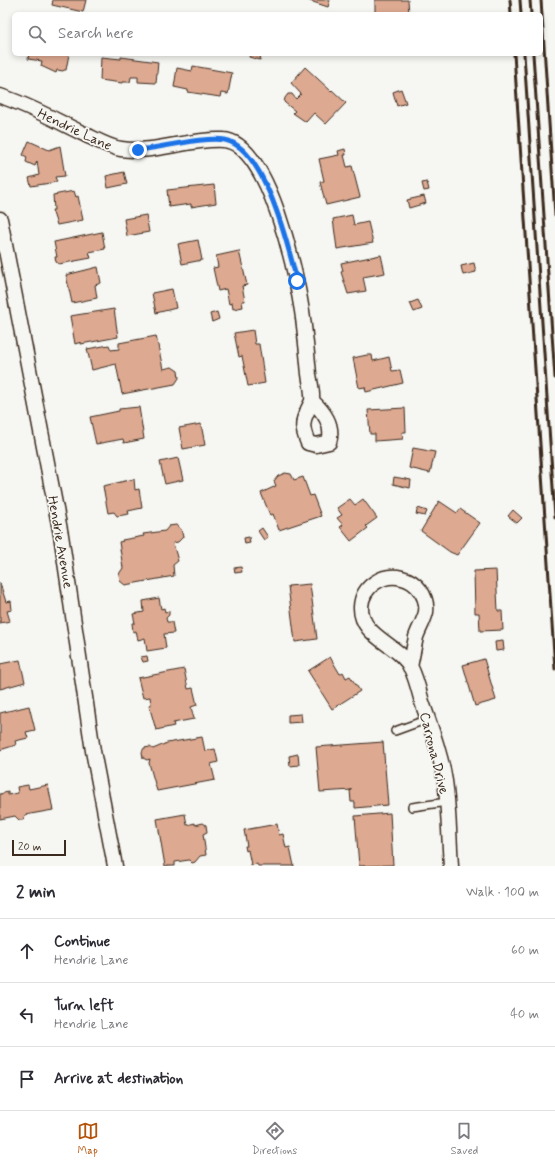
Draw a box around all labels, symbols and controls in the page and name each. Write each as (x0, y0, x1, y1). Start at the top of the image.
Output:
search box (12, 12, 543, 56)
icon: search (26, 23, 48, 45)
text: Search here (58, 24, 134, 44)
street label: Hendrie Lane (34, 105, 115, 155)
route end (129, 141, 147, 159)
route start (288, 272, 306, 290)
street label: Hendrie Avenue (43, 494, 77, 590)
street label: Carrona Drive (415, 710, 453, 796)
scale bar (12, 838, 66, 857)
text: 20 m (18, 840, 41, 854)
text: 2 min (16, 881, 56, 903)
text: Walk · 100 m (466, 884, 539, 901)
text: Continue (54, 932, 110, 952)
icon: ahead (16, 940, 38, 962)
text: 60 m (511, 942, 539, 959)
text: Hendrie Lane (54, 952, 128, 969)
text: Turn left (54, 996, 114, 1016)
icon: left (16, 1004, 38, 1026)
text: 40 m (510, 1006, 539, 1023)
text: Hendrie Lane (54, 1016, 128, 1033)
icon: arrive (16, 1068, 38, 1090)
text: Arrive at destination (54, 1069, 183, 1089)
tab: Map (77, 1120, 99, 1158)
tab: Directions (252, 1120, 297, 1158)
tab: Saved (451, 1120, 478, 1158)

